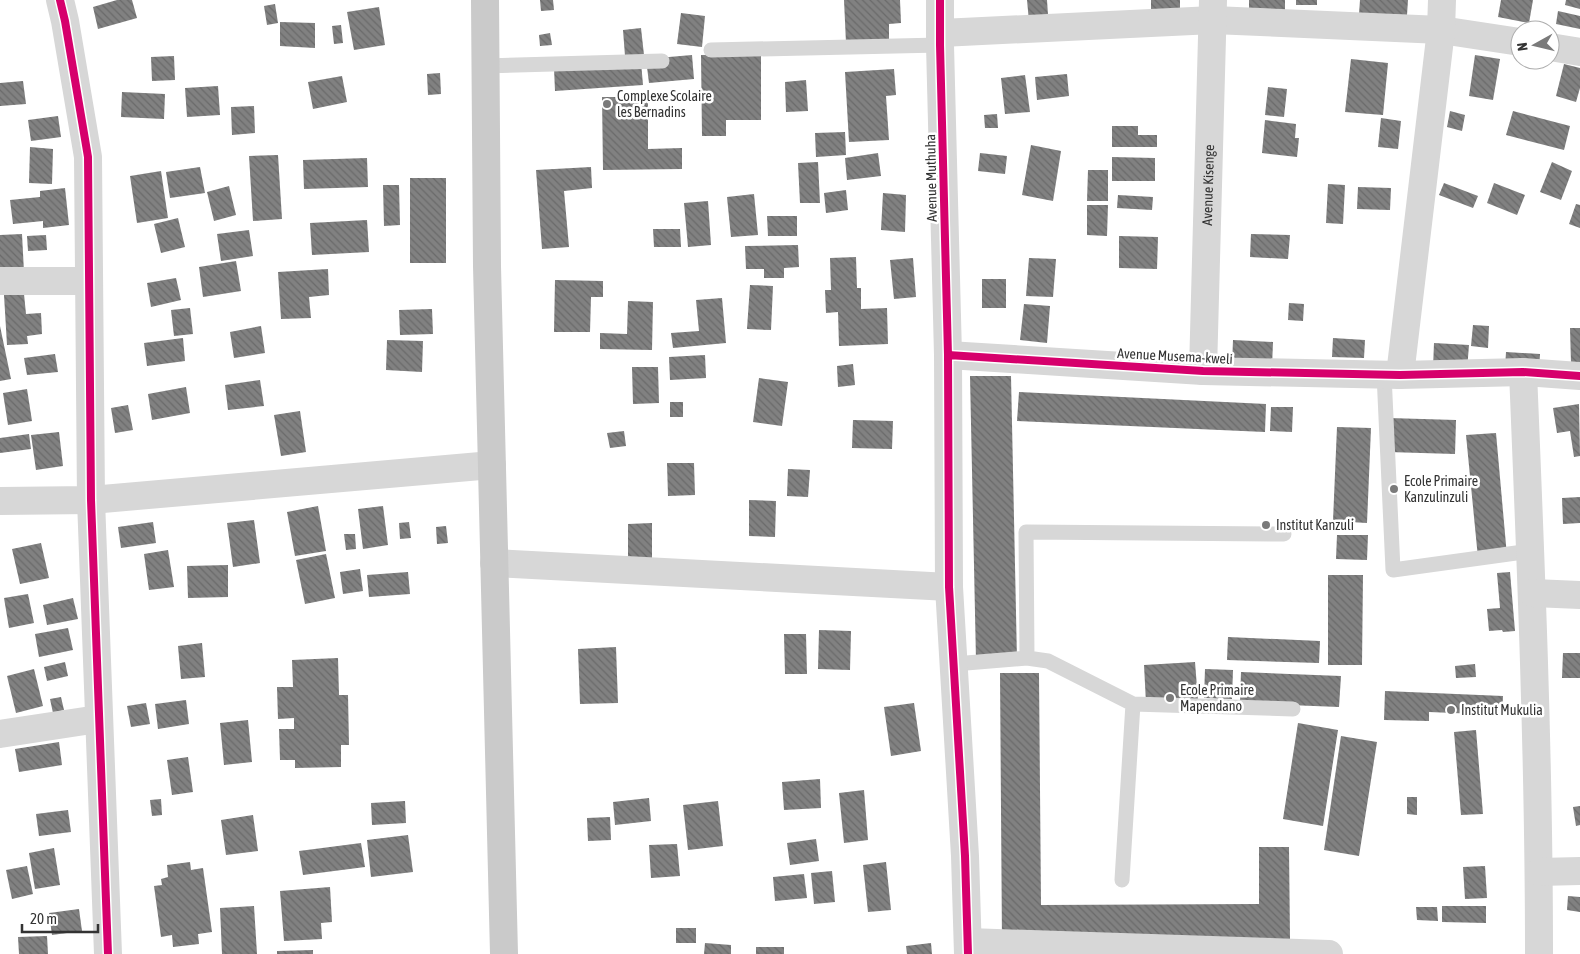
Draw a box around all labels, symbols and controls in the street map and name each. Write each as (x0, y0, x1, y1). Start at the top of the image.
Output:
north arrow (1510, 20, 1560, 70)
text: N (1514, 42, 1531, 52)
place label: Complexe Scolaire les Bernadins (617, 88, 712, 120)
marker: Complexe Scolaire les Bernadins (601, 98, 613, 110)
street label: Avenue Muthuha (922, 134, 940, 222)
street label: Avenue Kisenge (1199, 144, 1217, 226)
street label: Avenue Musema-kweli (1117, 345, 1233, 367)
place label: Ecole Primaire Kanzulinzuli (1404, 473, 1478, 505)
marker: Ecole Primaire Kanzulinzuli (1388, 483, 1400, 495)
place label: Institut Kanzuli (1276, 517, 1354, 533)
marker: Institut Kanzuli (1260, 519, 1272, 531)
place label: Ecole Primaire Mapendano (1180, 682, 1254, 714)
marker: Ecole Primaire Mapendano (1164, 692, 1176, 704)
place label: Institut Mukulia (1461, 702, 1543, 718)
marker: Institut Mukulia (1445, 704, 1457, 716)
scale bar (22, 902, 99, 934)
text: 20 m (30, 910, 57, 927)

